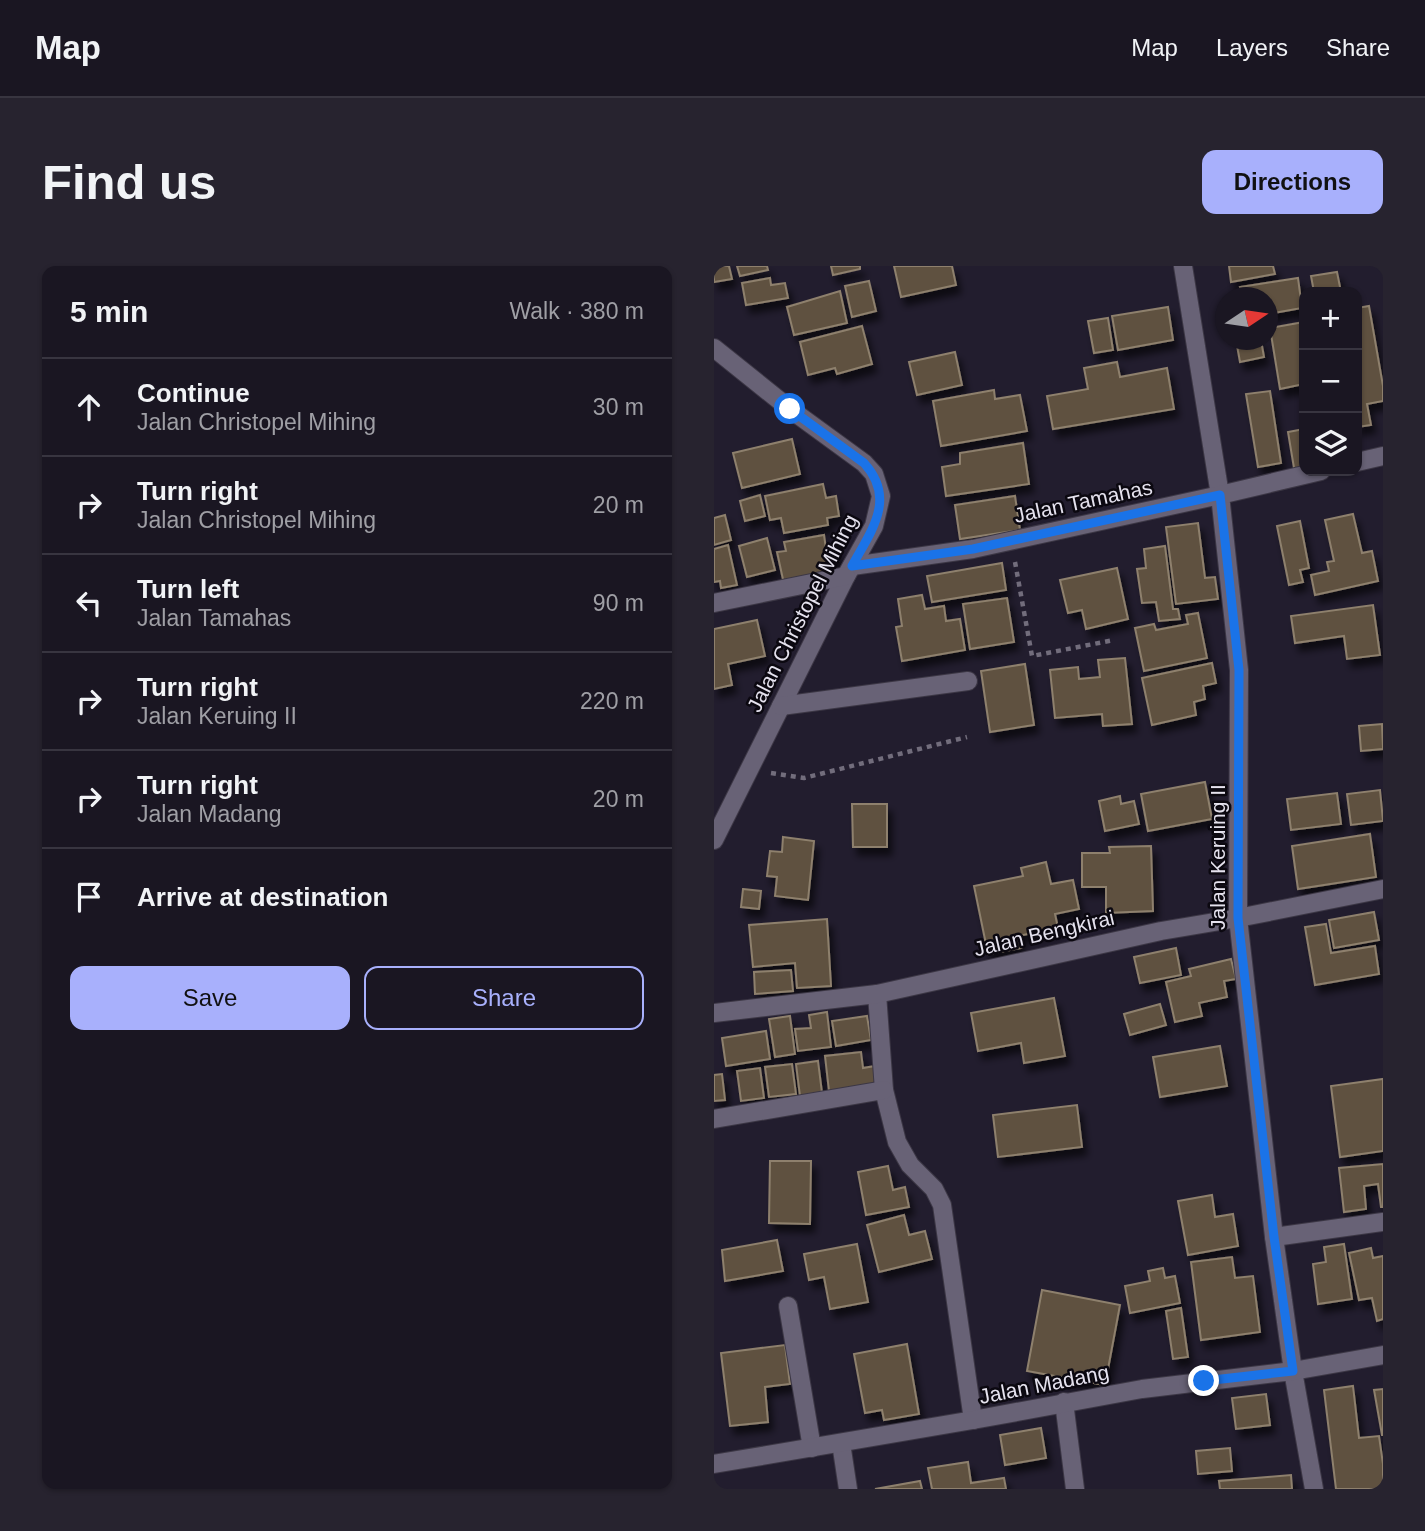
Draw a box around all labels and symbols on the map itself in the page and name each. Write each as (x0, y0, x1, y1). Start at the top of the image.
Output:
north arrow (1215, 287, 1278, 350)
route start (774, 393, 805, 424)
street label: Jalan Tamahas (1012, 475, 1154, 527)
street label: Jalan Christopel Mihing (742, 511, 862, 715)
street label: Jalan Keruing II (1206, 784, 1229, 930)
street label: Jalan Bengkirai (971, 906, 1117, 960)
street label: Jalan Madang (977, 1360, 1111, 1408)
route end (1188, 1365, 1219, 1396)

